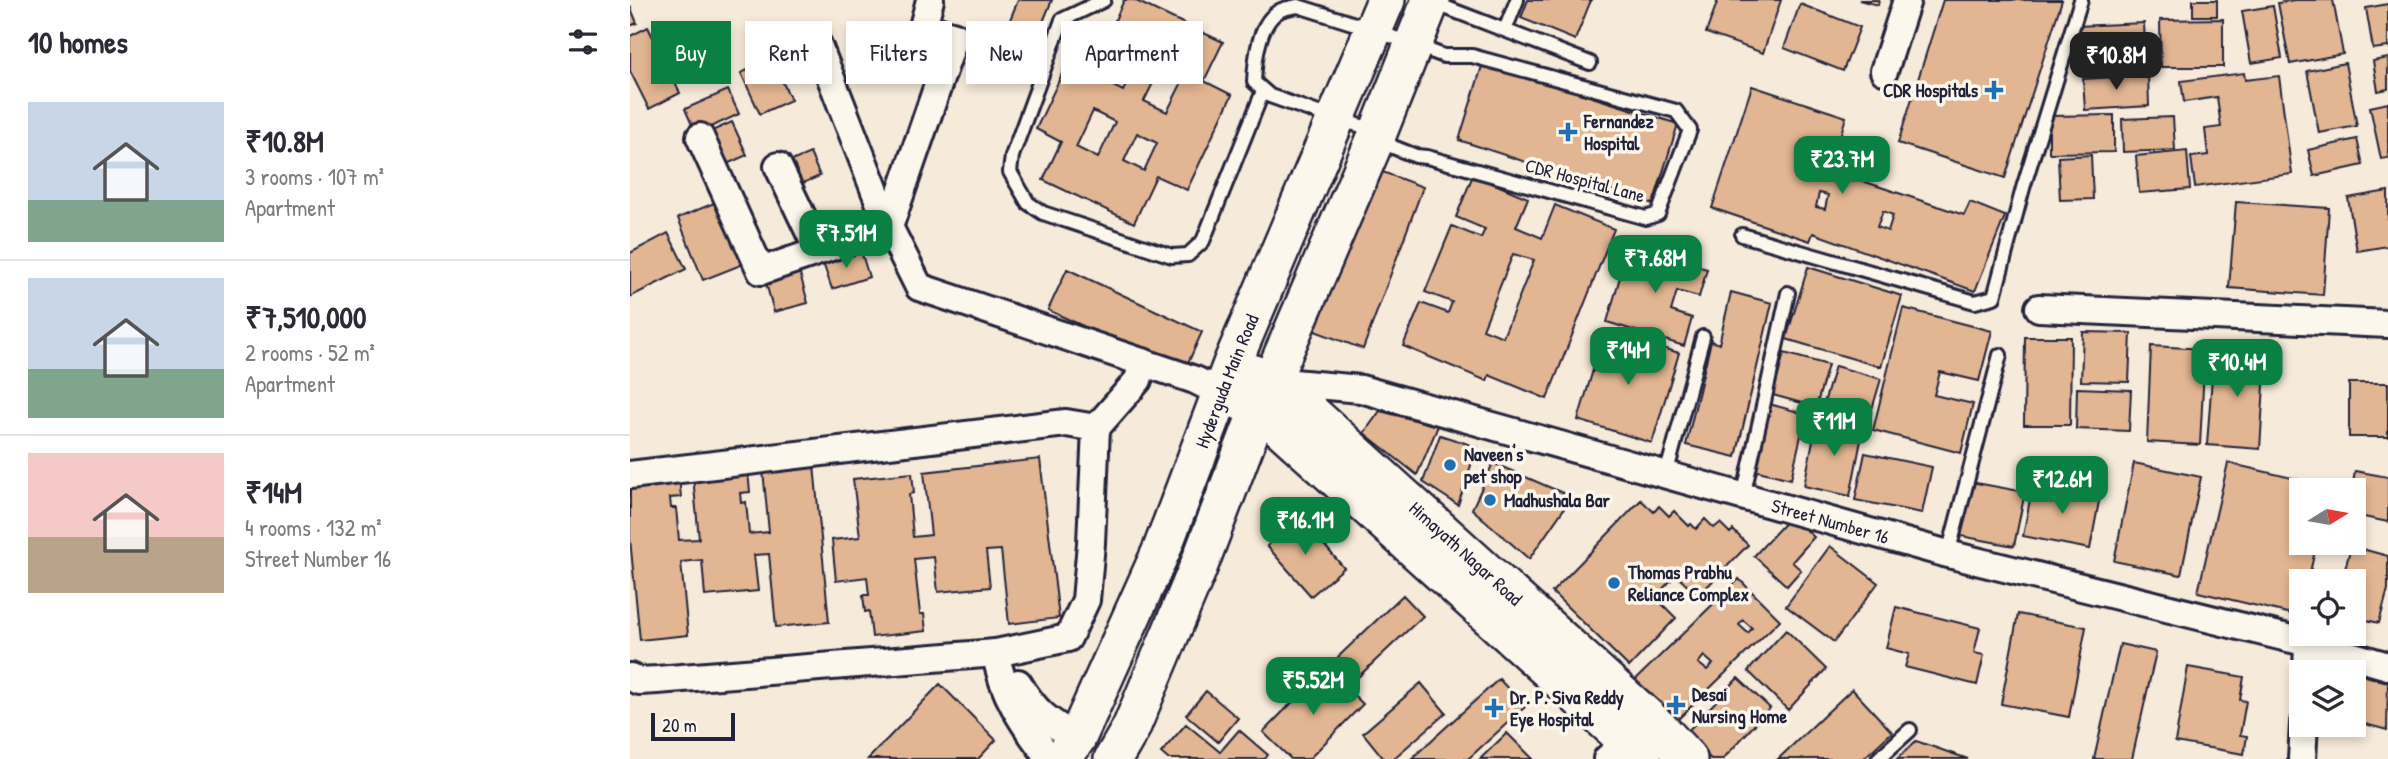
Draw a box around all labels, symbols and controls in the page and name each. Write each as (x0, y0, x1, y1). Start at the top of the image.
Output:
chip: Buy (651, 21, 731, 84)
chip: Rent (745, 21, 832, 84)
chip: Filters (846, 21, 952, 84)
chip: New (966, 21, 1047, 84)
chip: Apartment (1061, 21, 1203, 84)
text: 10 homes (28, 22, 128, 62)
icon: filters (564, 23, 602, 61)
pin: ₹10.8M (2059, 32, 2173, 92)
text: ₹10.8M (2086, 39, 2146, 70)
place label: CDR Hospitals (1883, 77, 1979, 104)
marker: CDR Hospitals (1984, 80, 2004, 100)
place label: Fernandez Hospital (1583, 108, 1655, 157)
text: ₹10.8M (245, 121, 324, 161)
marker: Fernandez Hospital (1558, 122, 1578, 142)
icon: home (84, 130, 168, 214)
pin: ₹23.7M (1785, 136, 1899, 196)
text: ₹23.7M (1810, 143, 1874, 174)
street label: CDR Hospital Lane (1522, 152, 1648, 209)
text: 3 rooms · 107 m² (245, 161, 384, 192)
text: Apartment (245, 192, 335, 223)
pin: ₹7.51M (789, 210, 903, 270)
text: ₹7.51M (815, 217, 877, 248)
pin: ₹7.68M (1598, 236, 1712, 295)
text: ₹7.68M (1624, 242, 1686, 273)
text: ₹7,510,000 (245, 297, 366, 337)
icon: home (84, 306, 168, 390)
street label: Hyderguda Main Road (1188, 310, 1265, 452)
pin: ₹14M (1587, 328, 1669, 387)
text: ₹14M (1606, 334, 1650, 365)
text: 2 rooms · 52 m² (245, 337, 375, 368)
pin: ₹10.4M (2180, 340, 2294, 399)
text: ₹10.4M (2207, 346, 2267, 377)
text: Apartment (245, 368, 335, 399)
pin: ₹11M (1793, 398, 1875, 458)
text: ₹11M (1812, 405, 1856, 436)
place label: Naveen's pet shop (1464, 441, 1524, 490)
pin: ₹12.6M (2005, 456, 2119, 516)
marker: Naveen's pet shop (1442, 457, 1458, 473)
text: ₹12.6M (2032, 463, 2092, 494)
text: ₹14M (245, 472, 302, 512)
north arrow (2289, 478, 2366, 555)
map controls (2289, 478, 2366, 737)
icon: home (84, 481, 168, 565)
place label: Madhushala Bar (1504, 487, 1610, 513)
marker: Madhushala Bar (1482, 492, 1498, 508)
street label: Street Number 16 (1769, 492, 1892, 550)
street label: Himayath Nagar Road (1404, 495, 1529, 612)
pin: ₹16.1M (1248, 498, 1362, 557)
text: ₹16.1M (1276, 504, 1334, 535)
text: 4 rooms · 132 m² (245, 512, 382, 543)
text: Street Number 16 (245, 543, 391, 574)
place label: Thomas Prabhu Reliance Complex (1627, 559, 1750, 608)
button: locate (2289, 569, 2366, 646)
marker: Thomas Prabhu Reliance Complex (1606, 575, 1622, 591)
pin: ₹5.52M (1256, 658, 1370, 717)
button: layers (2289, 660, 2366, 737)
text: ₹5.52M (1282, 664, 1344, 695)
place label: Desai Nursing Home (1692, 681, 1787, 730)
place label: Dr. P. Siva Reddy Eye Hospital (1510, 684, 1624, 733)
marker: Desai Nursing Home (1666, 695, 1686, 715)
marker: Dr. P. Siva Reddy Eye Hospital (1484, 698, 1504, 718)
scale bar (651, 710, 735, 742)
text: 20 m (662, 712, 697, 738)

